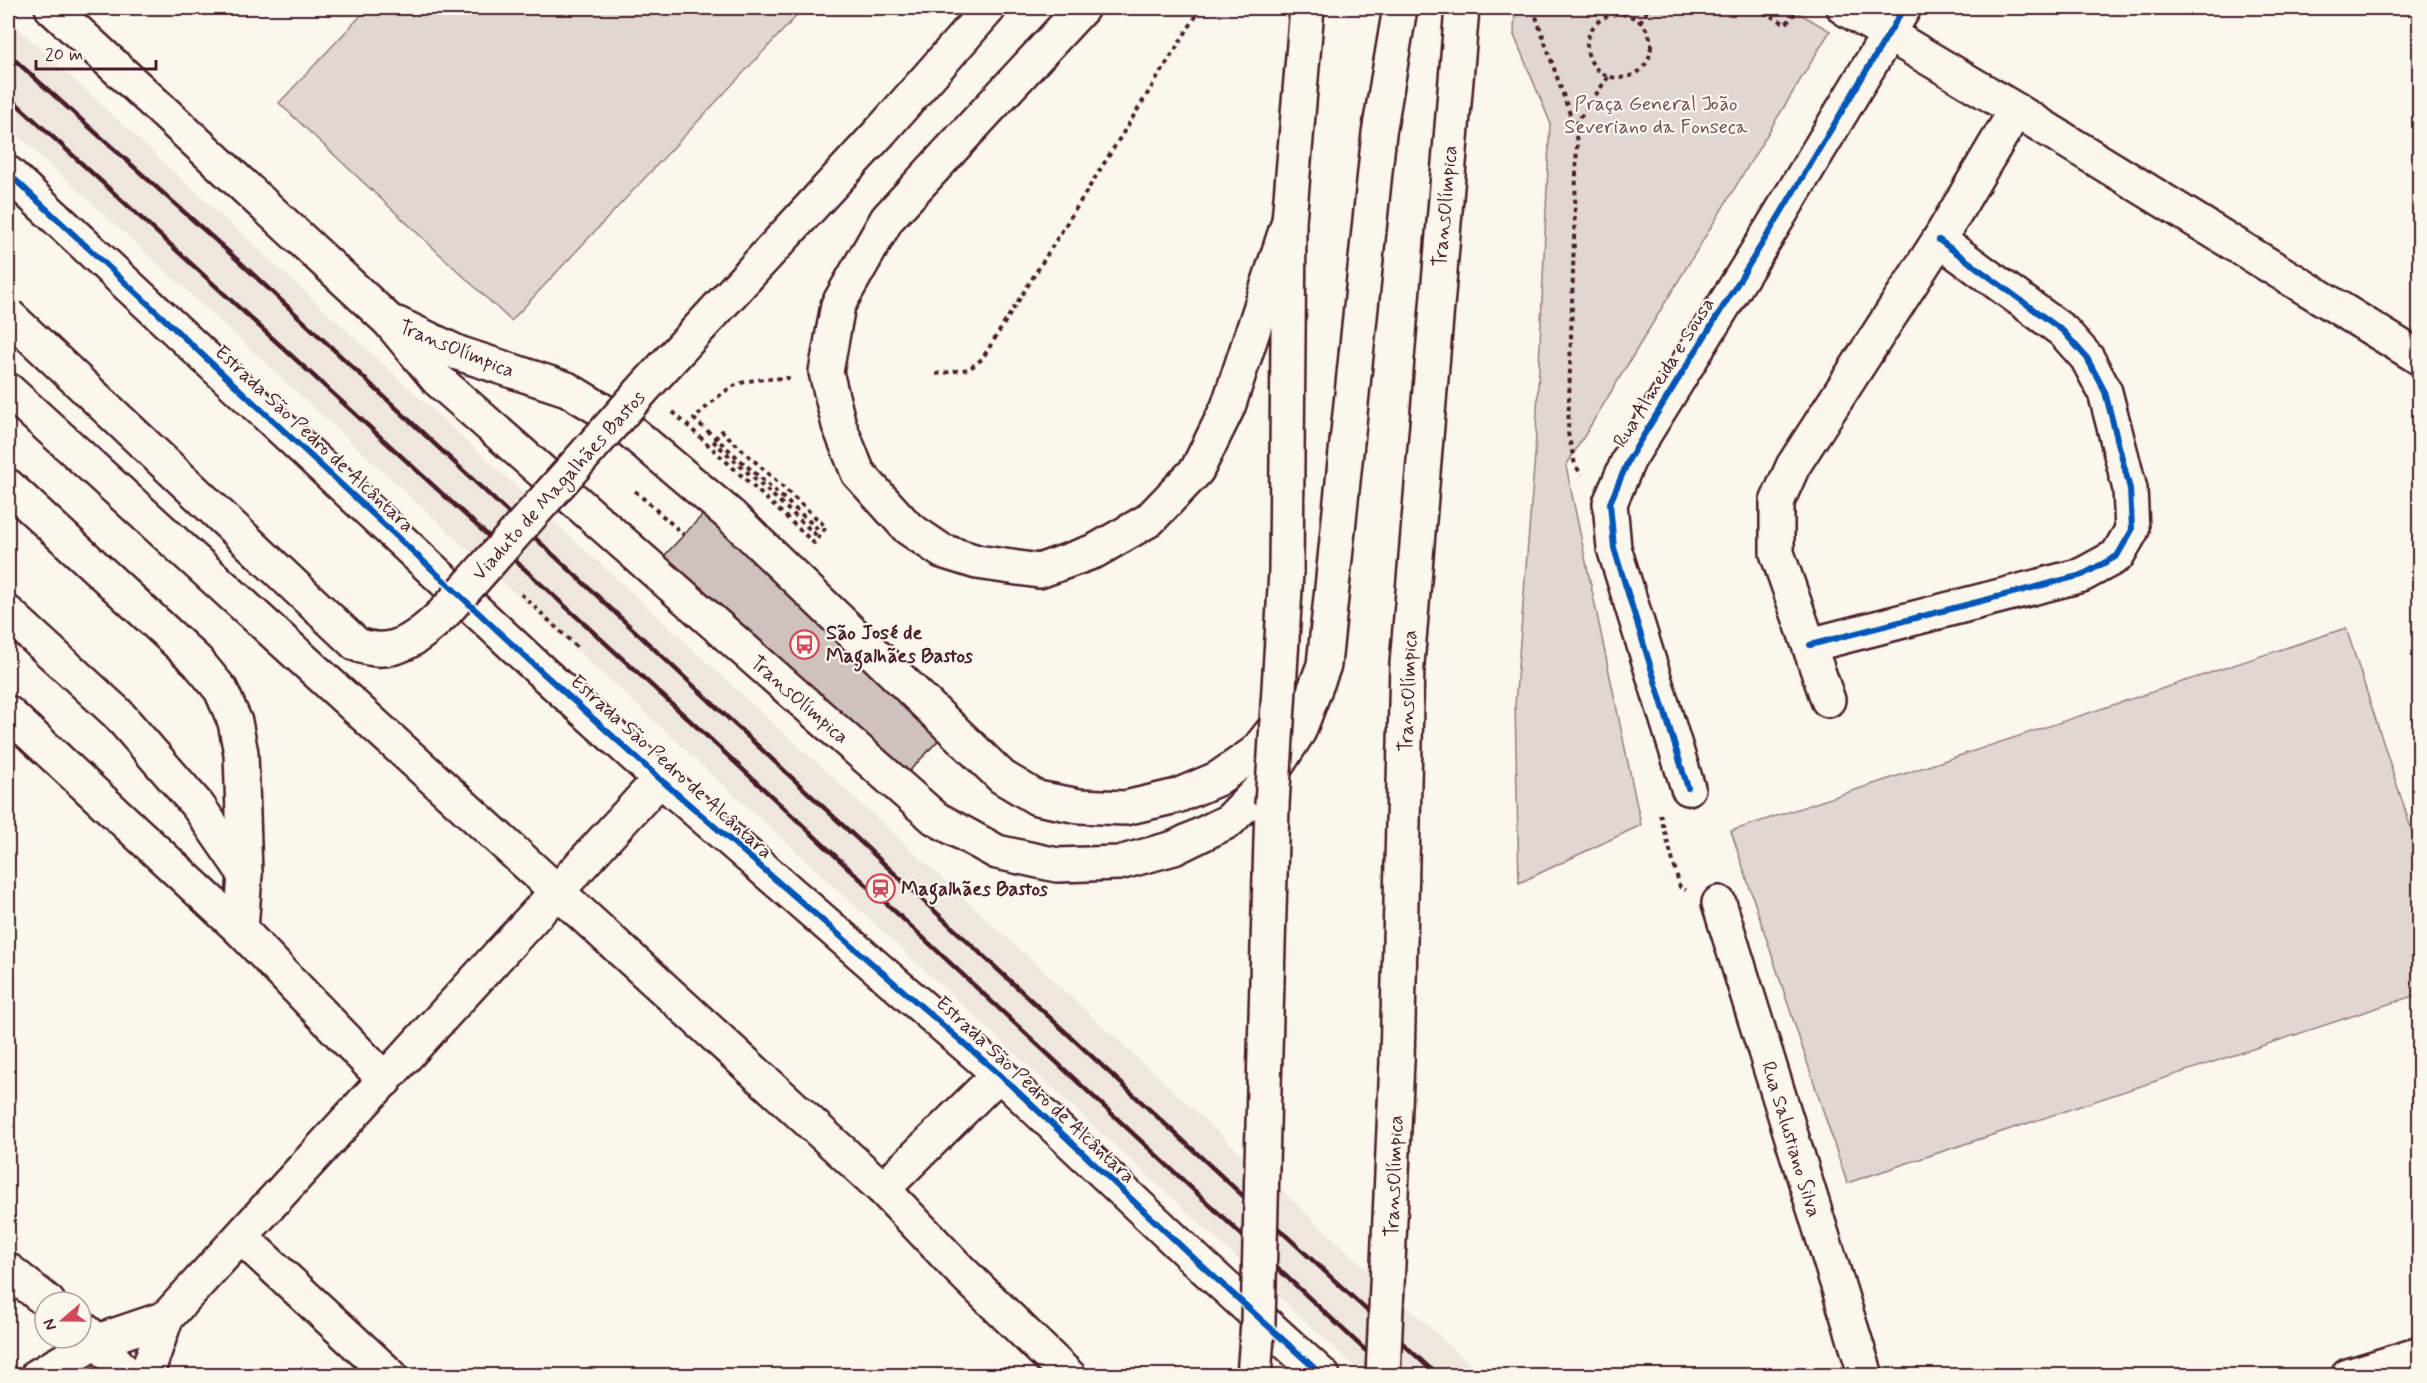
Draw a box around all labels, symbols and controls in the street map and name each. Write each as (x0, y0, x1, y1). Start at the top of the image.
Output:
scale bar (36, 33, 156, 71)
text: 20 m (45, 43, 83, 67)
park label: Praça General João Severiano da Fonseca (1564, 91, 1749, 141)
street label: TransOlímpica (1427, 144, 1464, 268)
street label: Rua Almeida e Sousa (1607, 293, 1721, 453)
street label: TransOlímpica (395, 314, 518, 385)
street label: Estrada São Pedro de Alcântara (208, 339, 420, 539)
street label: Viaduto de Magalhães Bastos (466, 385, 653, 588)
place label: São José de Magalhães Bastos (826, 620, 973, 672)
bus stop icon: São José de Magalhães Bastos (789, 628, 821, 660)
street label: TransOlímpica (1393, 629, 1424, 753)
street label: TransOlímpica (744, 650, 854, 750)
street label: Estrada São Pedro de Alcântara (564, 669, 778, 865)
station icon: Magalhães Bastos (864, 872, 896, 904)
place label: Magalhães Bastos (901, 876, 1048, 905)
street label: Estrada São Pedro de Alcântara (929, 990, 1141, 1190)
street label: Rua Salustiano Silva (1754, 1058, 1827, 1221)
street label: TransOlímpica (1379, 1114, 1410, 1238)
north arrow (33, 1290, 93, 1350)
text: N (39, 1316, 62, 1333)

